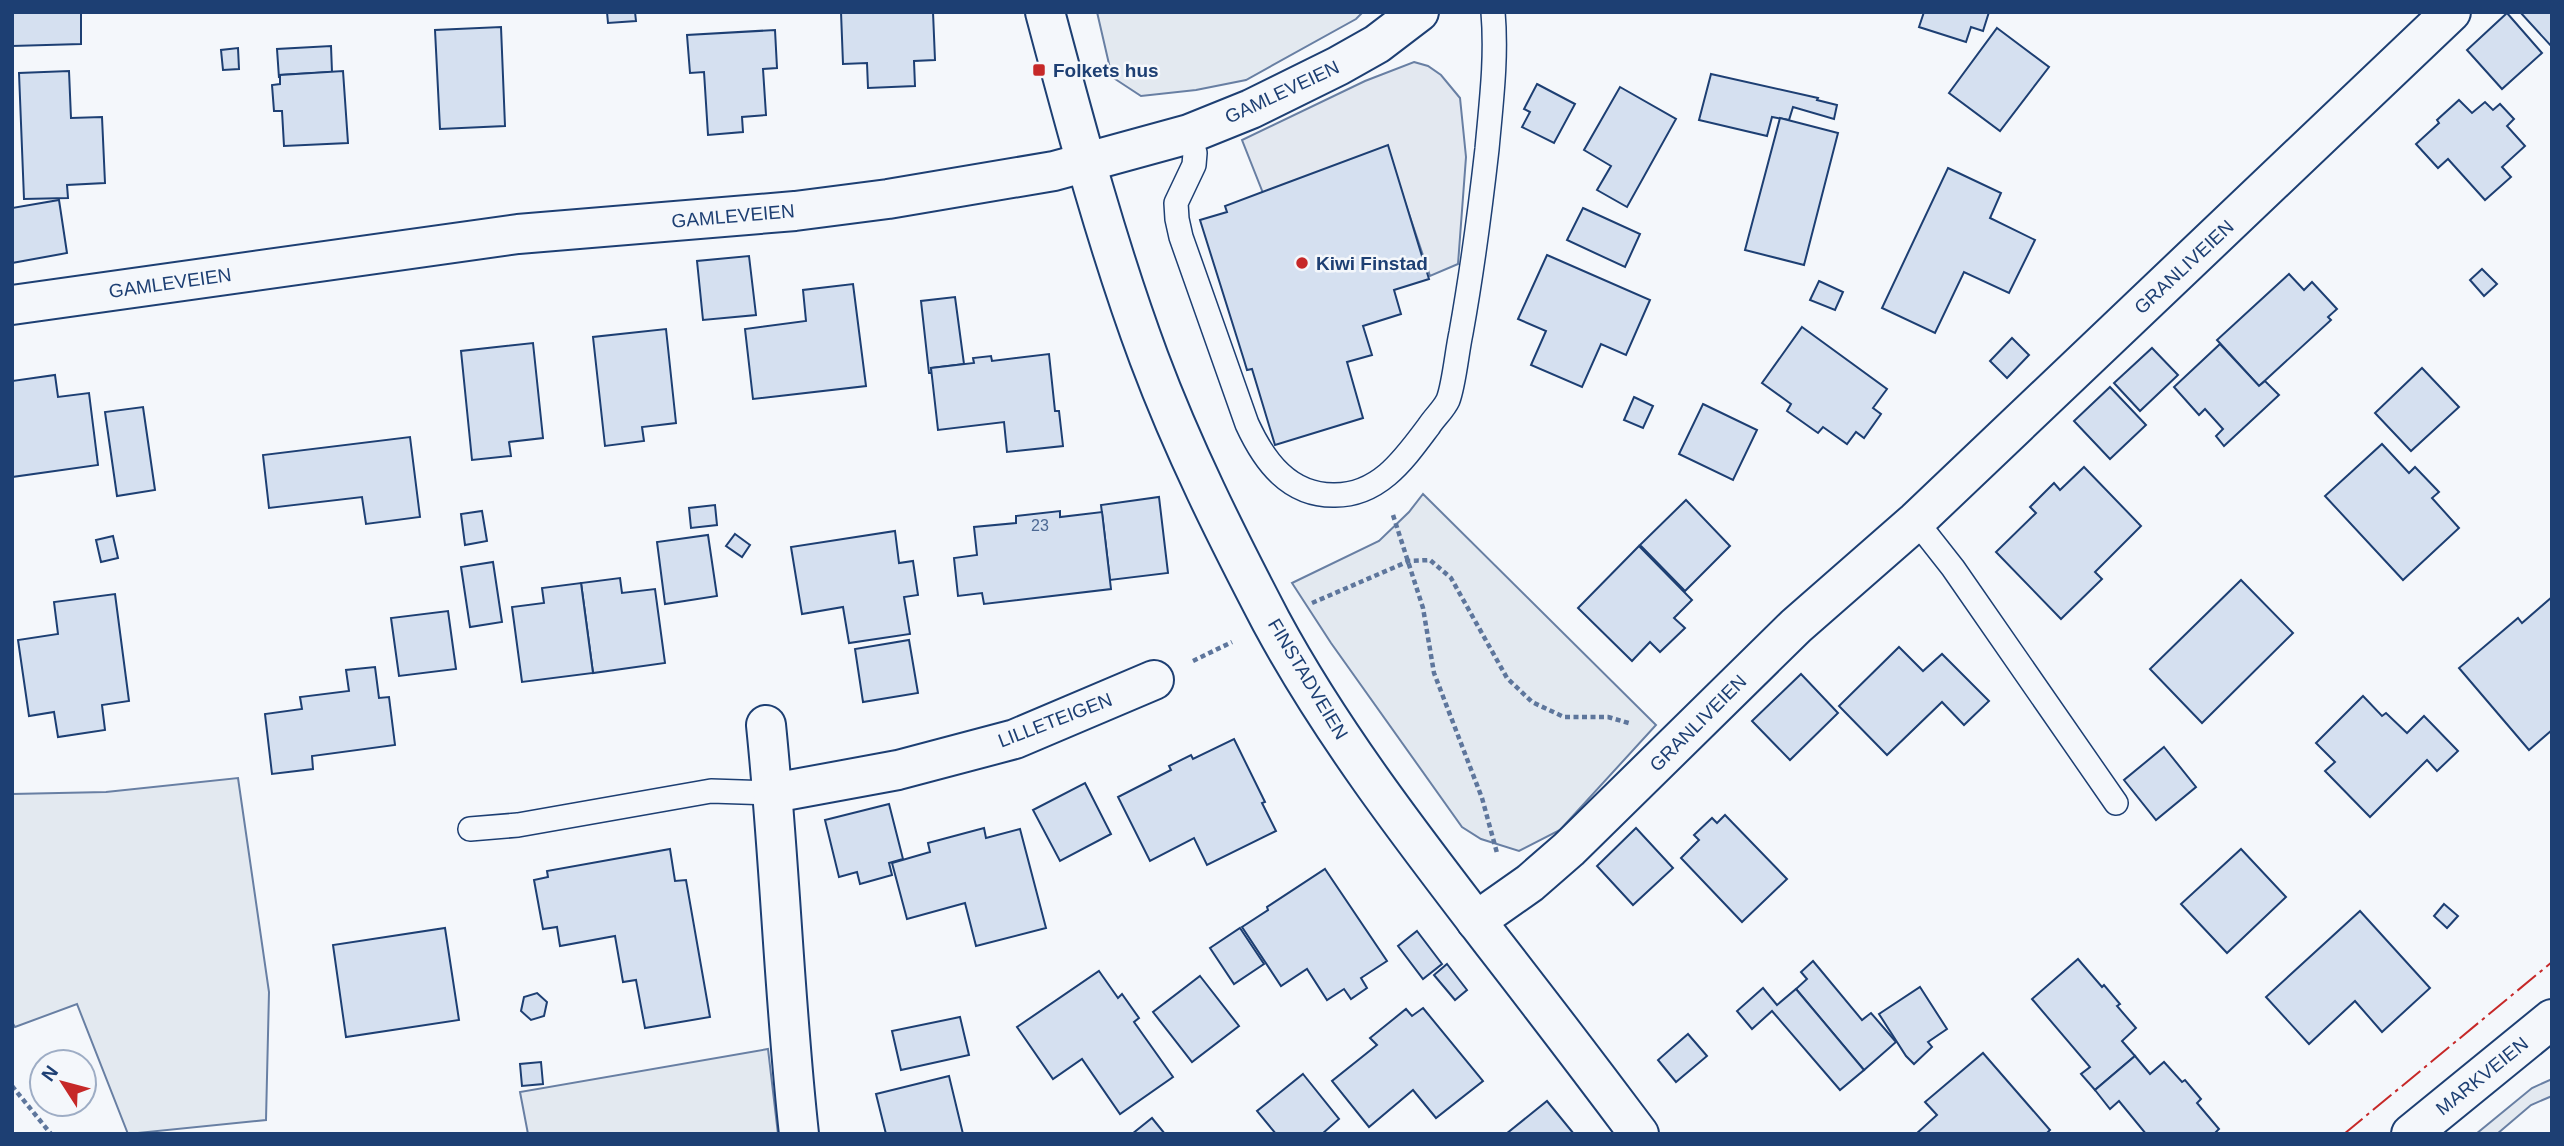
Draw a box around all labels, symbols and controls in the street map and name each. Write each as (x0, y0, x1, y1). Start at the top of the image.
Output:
street label: GAMLEVEIEN (1222, 56, 1342, 128)
place label: Folkets hus (1053, 60, 1159, 81)
marker: Folkets hus (1031, 62, 1047, 78)
street label: GAMLEVEIEN (671, 200, 795, 232)
street label: GRANLIVEIEN (2130, 216, 2238, 318)
place label: Kiwi Finstad (1316, 253, 1428, 274)
marker: Kiwi Finstad (1294, 255, 1310, 271)
street label: GAMLEVEIEN (107, 264, 233, 302)
house number: 23 (1031, 517, 1049, 534)
street label: FINSTADVEIEN (1264, 615, 1352, 743)
street label: GRANLIVEIEN (1645, 670, 1751, 776)
street label: LILLETEIGEN (995, 689, 1115, 751)
street label: MARKVEIEN (2432, 1033, 2532, 1119)
north arrow (28, 1048, 98, 1118)
text: N (37, 1062, 62, 1085)

